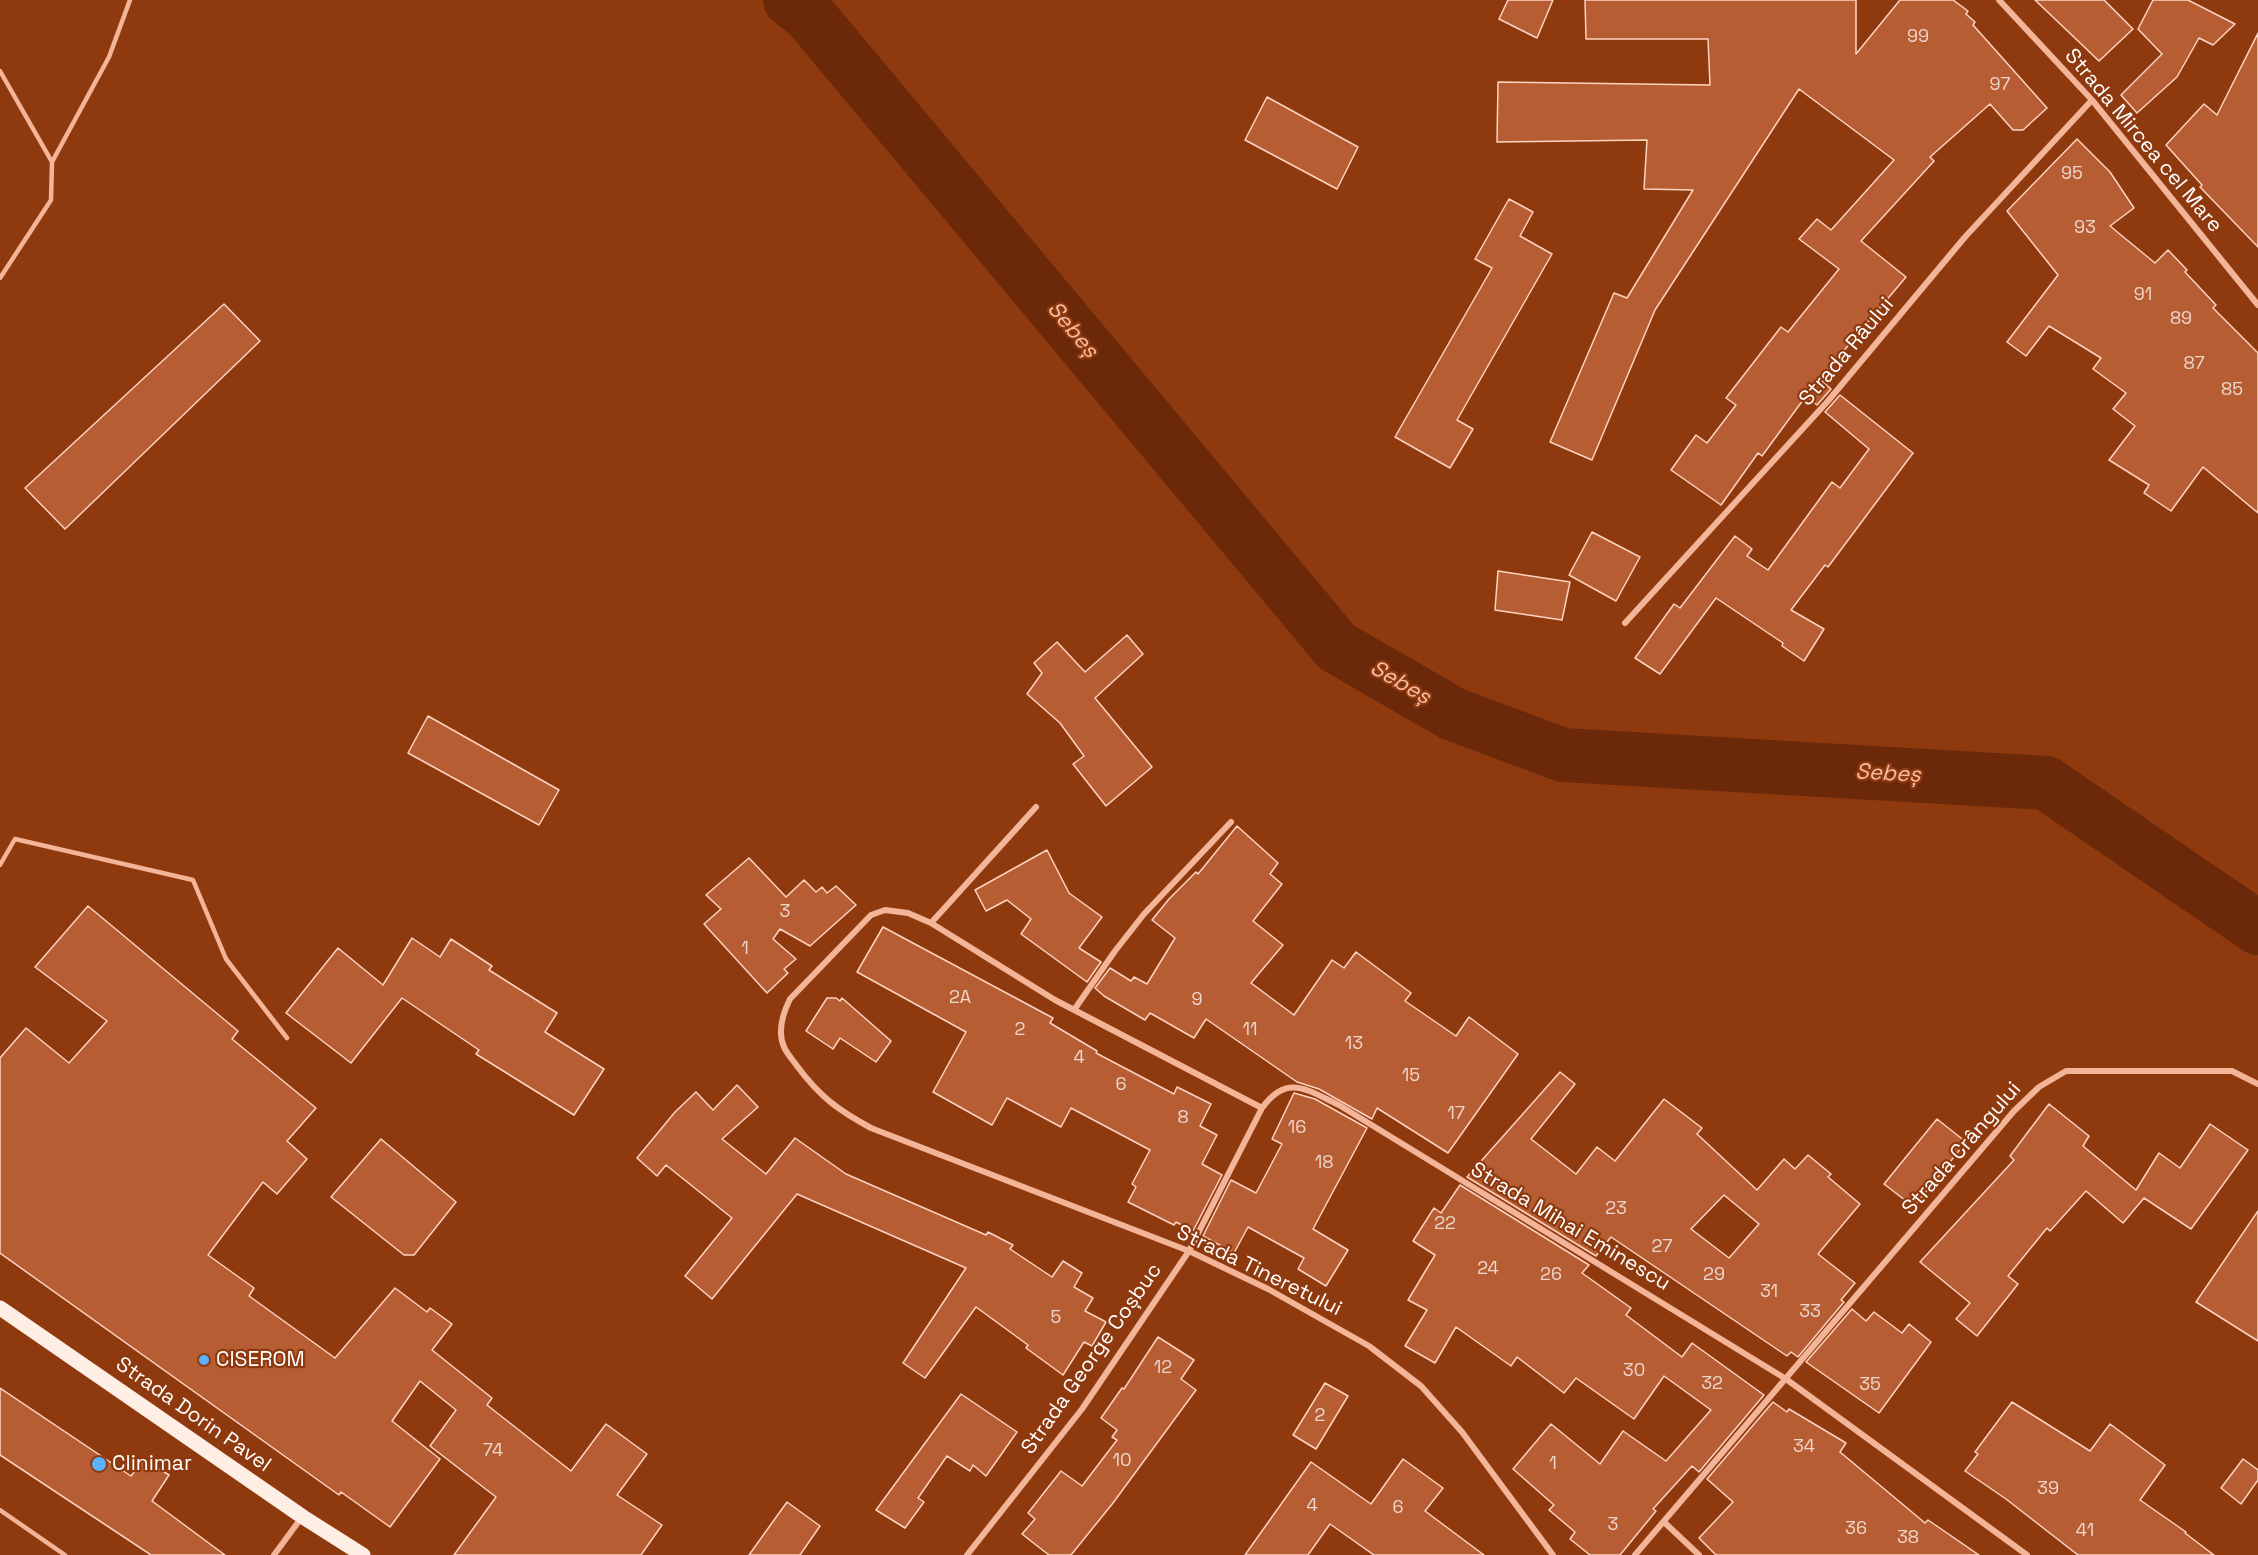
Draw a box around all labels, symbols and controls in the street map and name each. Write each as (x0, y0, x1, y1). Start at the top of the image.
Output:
house number: 99 (1907, 26, 1929, 48)
street label: Strada Mircea cel Mare (2059, 44, 2227, 238)
house number: 97 (1990, 74, 2010, 96)
house number: 95 (2061, 163, 2083, 185)
house number: 93 (2074, 217, 2096, 239)
house number: 91 (2134, 284, 2152, 306)
street label: Strada Râului (1794, 293, 1900, 411)
water label: Sebeș (1041, 297, 1103, 363)
house number: 89 (2170, 308, 2192, 330)
house number: 87 (2183, 353, 2205, 375)
house number: 85 (2221, 379, 2243, 401)
water label: Sebeș (1365, 655, 1435, 711)
water label: Sebeș (1855, 759, 1921, 789)
house number: 3 (780, 901, 790, 923)
house number: 1 (741, 938, 749, 960)
house number: 2A (949, 987, 971, 1009)
house number: 9 (1191, 989, 1203, 1011)
house number: 2 (1015, 1019, 1025, 1041)
house number: 11 (1242, 1019, 1258, 1041)
house number: 13 (1345, 1033, 1363, 1055)
house number: 4 (1073, 1047, 1085, 1069)
house number: 15 (1402, 1065, 1420, 1087)
house number: 6 (1115, 1074, 1127, 1096)
street label: Strada Crângului (1897, 1077, 2027, 1221)
house number: 17 (1447, 1103, 1465, 1125)
house number: 8 (1177, 1107, 1189, 1129)
house number: 16 (1288, 1117, 1306, 1139)
house number: 18 (1315, 1152, 1333, 1174)
street label: Strada Mihai Eminescu (1466, 1157, 1674, 1297)
house number: 23 (1605, 1198, 1627, 1220)
house number: 22 (1434, 1213, 1456, 1235)
street label: Strada Tineretului (1172, 1220, 1346, 1322)
house number: 27 (1652, 1236, 1672, 1258)
house number: 24 (1477, 1258, 1499, 1280)
street label: Strada George Coșbuc (1016, 1259, 1168, 1459)
house number: 26 (1540, 1264, 1562, 1286)
house number: 29 (1703, 1264, 1725, 1286)
house number: 31 (1760, 1281, 1778, 1303)
house number: 33 (1799, 1301, 1821, 1323)
house number: 5 (1051, 1307, 1061, 1329)
place label: CISEROM (216, 1347, 305, 1373)
street label: Strada Dorin Pavel (111, 1352, 275, 1478)
marker: CISEROM (197, 1353, 211, 1367)
house number: 12 (1154, 1357, 1172, 1379)
house number: 30 (1623, 1360, 1645, 1382)
house number: 32 (1701, 1373, 1723, 1395)
house number: 35 (1859, 1374, 1881, 1396)
house number: 2 (1315, 1405, 1325, 1427)
house number: 34 (1793, 1436, 1815, 1458)
house number: 74 (483, 1440, 503, 1462)
house number: 10 (1112, 1450, 1132, 1472)
place label: Clinimar (112, 1451, 192, 1477)
house number: 1 (1549, 1453, 1557, 1475)
marker: Clinimar (90, 1455, 108, 1473)
house number: 39 (2037, 1478, 2059, 1500)
house number: 4 (1306, 1495, 1318, 1517)
house number: 6 (1392, 1497, 1404, 1519)
house number: 3 (1608, 1514, 1618, 1536)
house number: 36 (1845, 1518, 1867, 1540)
house number: 41 (2076, 1520, 2094, 1542)
house number: 38 (1897, 1527, 1919, 1549)

